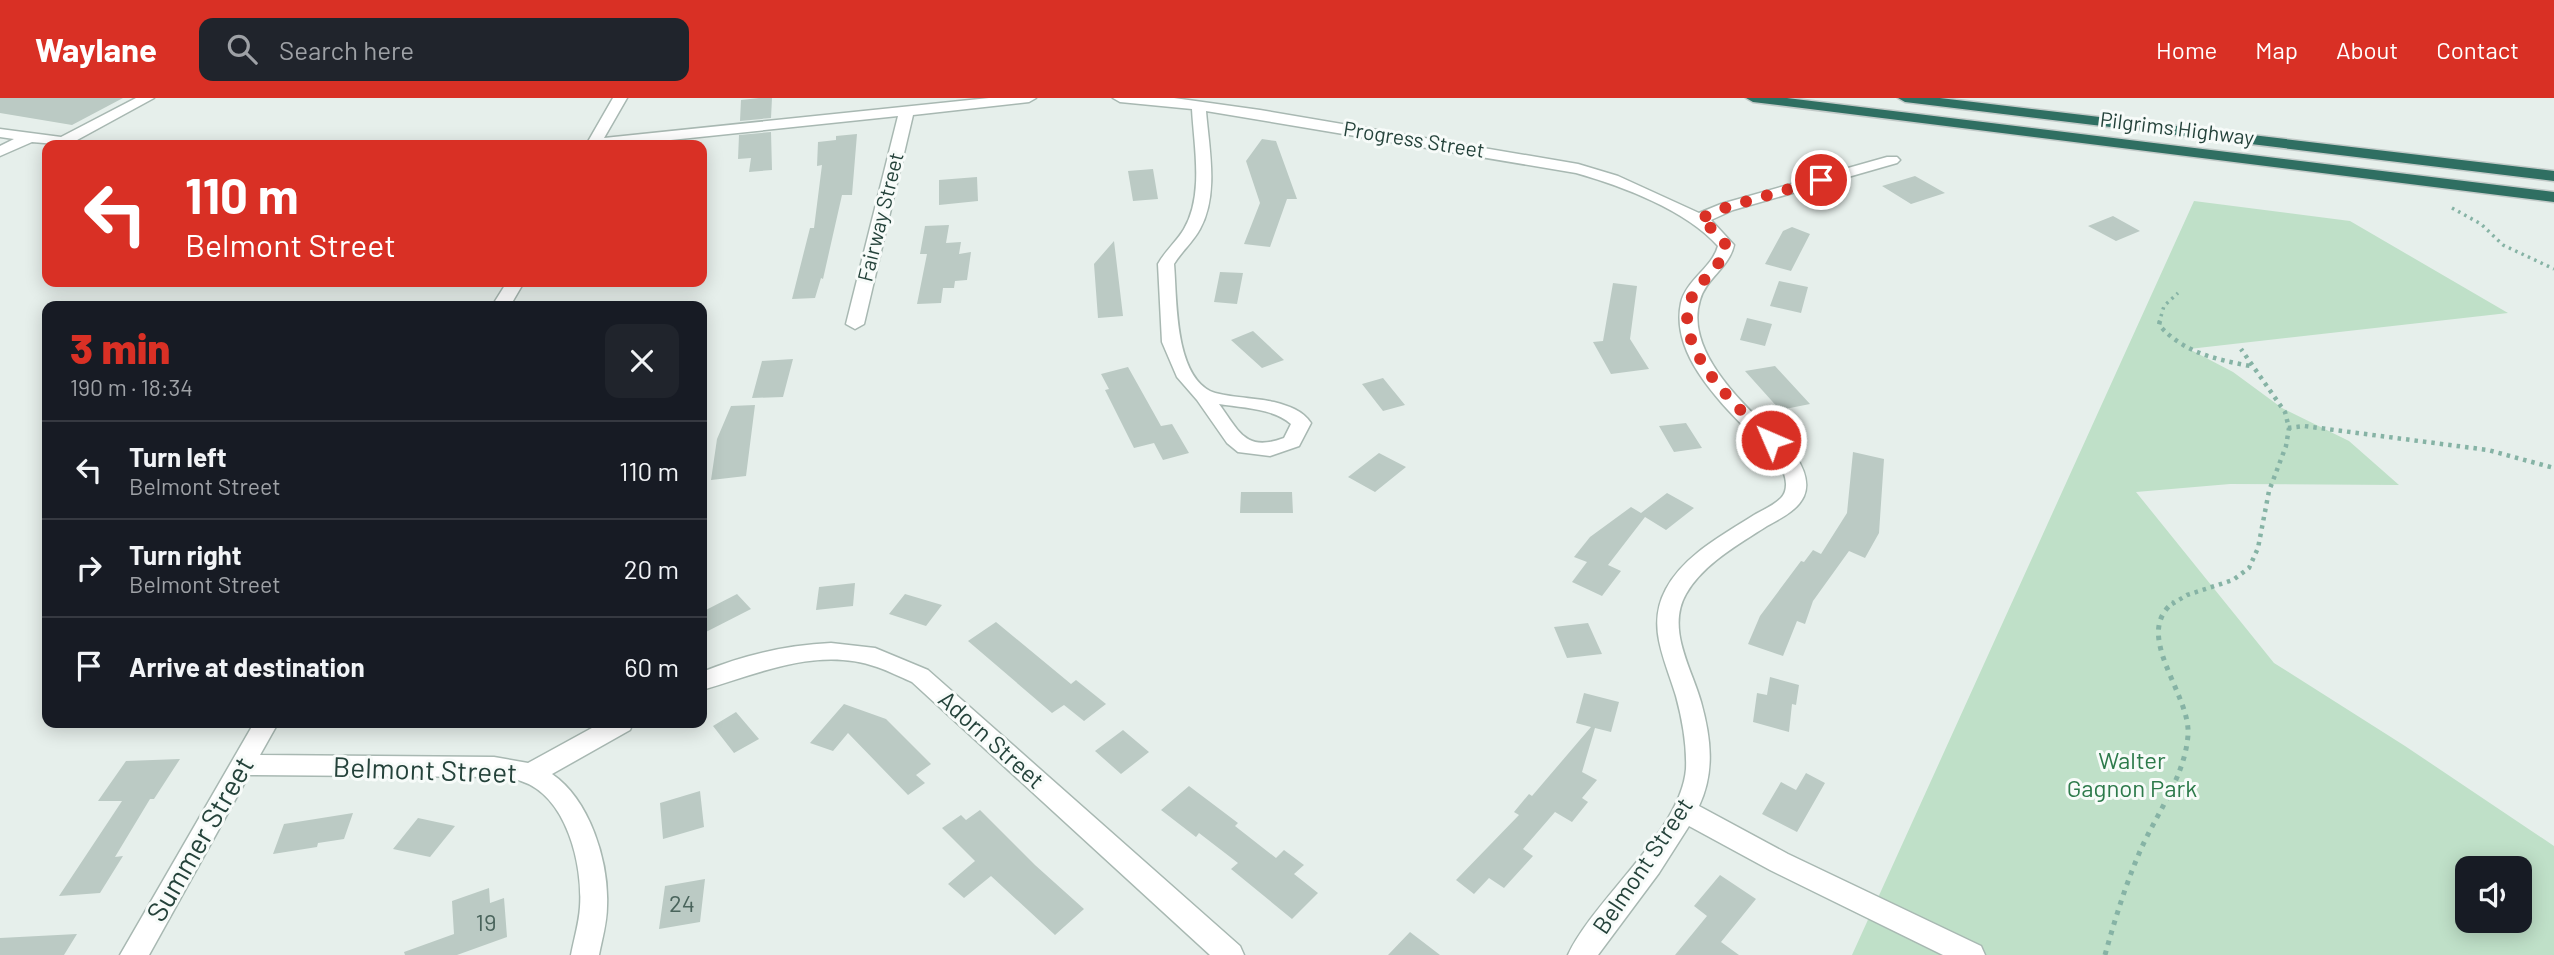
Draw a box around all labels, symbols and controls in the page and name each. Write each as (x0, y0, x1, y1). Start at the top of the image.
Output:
search box (199, 18, 689, 81)
text: Waylane (35, 29, 157, 69)
icon: search (223, 30, 261, 68)
text: Search here (279, 34, 414, 65)
text: Home (2156, 35, 2217, 64)
text: Map (2255, 35, 2298, 64)
text: About (2336, 35, 2398, 64)
text: Contact (2436, 35, 2519, 64)
street label: Pilgrims Highway (2099, 106, 2256, 149)
street label: Progress Street (1342, 115, 1487, 162)
street label: Fairway Street (851, 149, 908, 284)
pin (1791, 150, 1851, 210)
icon: arrive (1802, 161, 1840, 199)
text: 110 m (185, 165, 299, 224)
icon: left (70, 168, 161, 259)
text: Belmont Street (185, 225, 396, 263)
text: 3 min (70, 322, 170, 372)
button: close (605, 324, 679, 398)
text: 190 m · 18:34 (70, 373, 193, 401)
position arrow (1734, 403, 1808, 477)
text: Turn left (129, 441, 227, 472)
icon: left (70, 451, 108, 489)
text: 110 m (619, 455, 679, 486)
text: Belmont Street (129, 472, 281, 500)
text: Turn right (129, 539, 242, 570)
icon: right (70, 549, 108, 587)
text: 20 m (624, 553, 679, 584)
text: Belmont Street (129, 570, 281, 598)
icon: arrive (70, 647, 108, 685)
text: Arrive at destination (129, 651, 365, 682)
text: 60 m (624, 651, 679, 682)
street label: Adorn Street (933, 684, 1051, 794)
park label: Walter Gagnon Park (2067, 745, 2197, 802)
street label: Belmont Street (332, 749, 518, 789)
street label: Summer Street (138, 750, 260, 927)
street label: Belmont Street (1586, 792, 1698, 939)
map controls (2455, 856, 2532, 933)
button: sound (2455, 856, 2532, 933)
house number: 24 (669, 888, 695, 917)
house number: 19 (476, 907, 496, 936)

